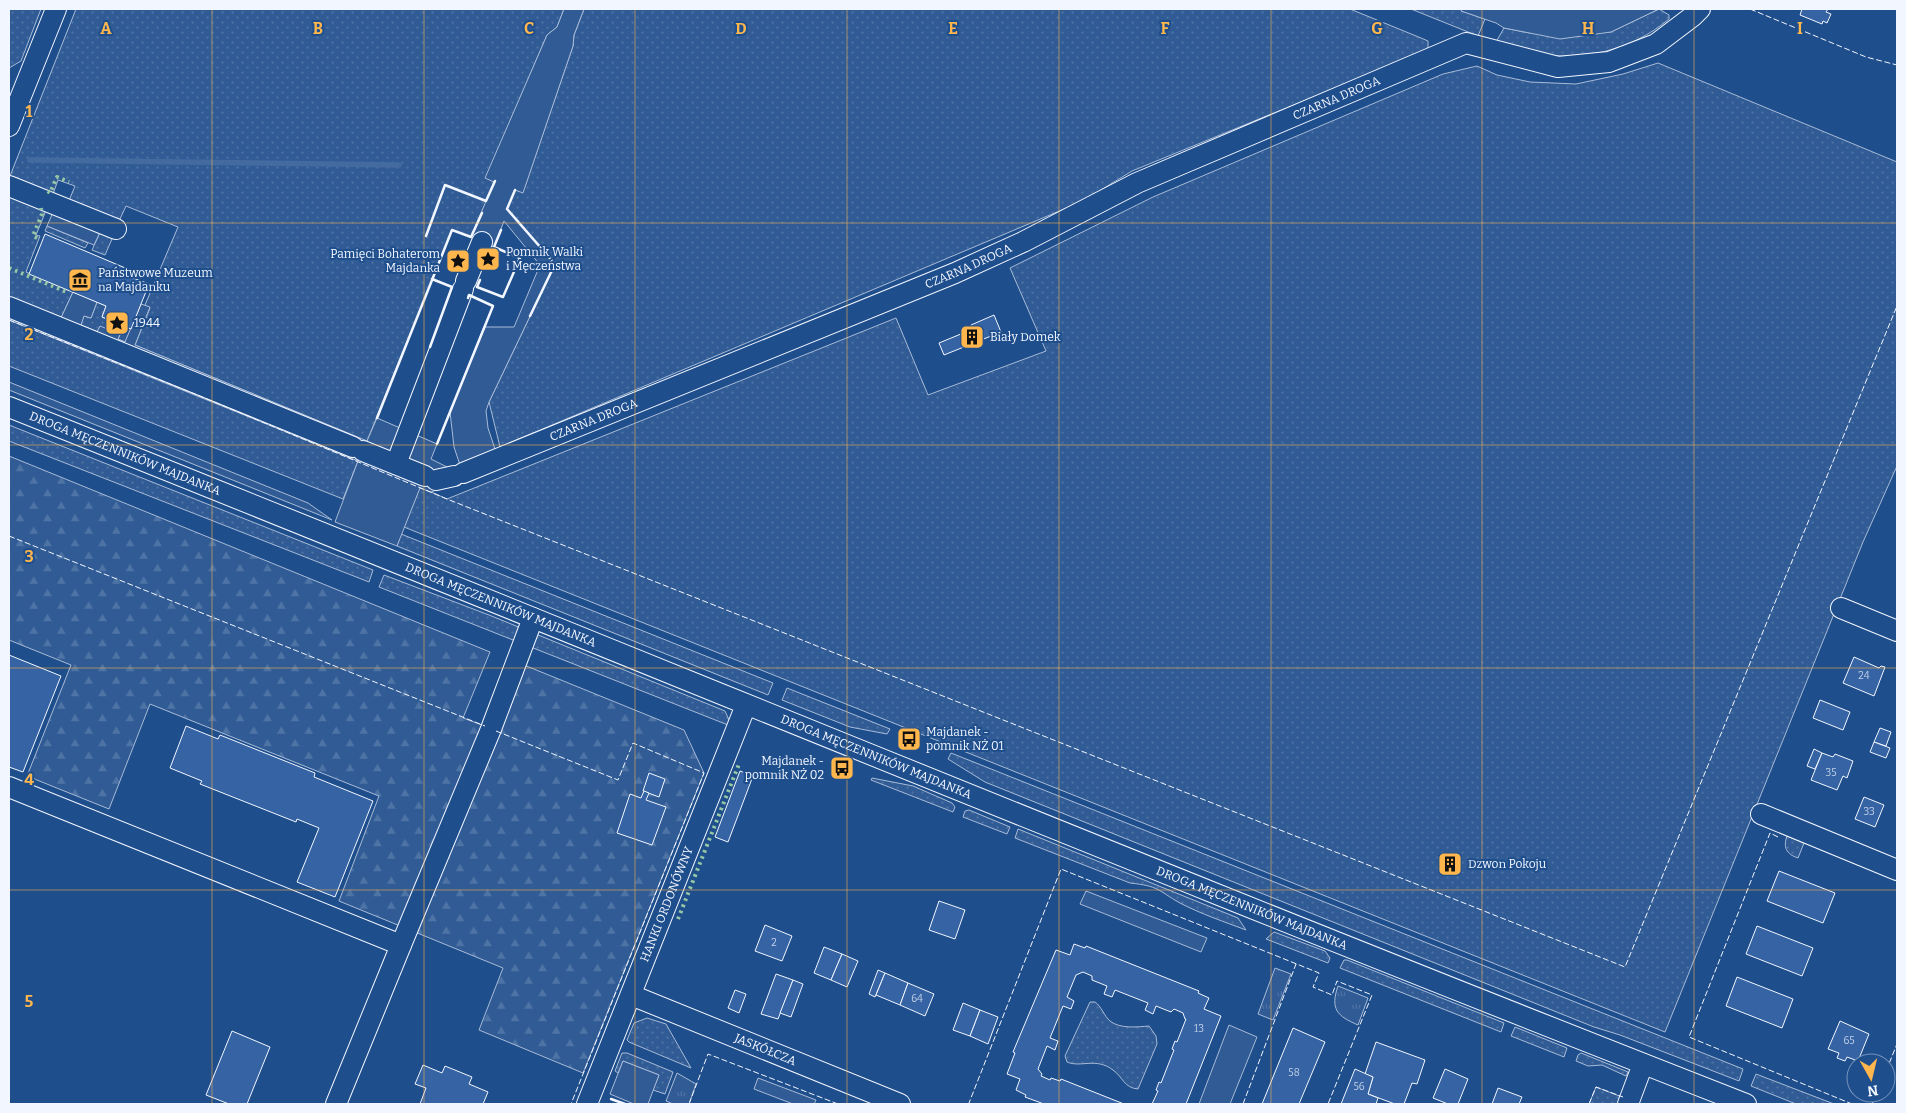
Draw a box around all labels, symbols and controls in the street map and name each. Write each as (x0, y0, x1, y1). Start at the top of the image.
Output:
text: A (100, 19, 112, 38)
text: B (313, 19, 323, 38)
text: C (524, 19, 534, 38)
text: D (735, 19, 747, 38)
text: E (948, 19, 958, 38)
text: F (1161, 19, 1170, 38)
text: G (1371, 19, 1383, 38)
text: H (1582, 19, 1595, 38)
text: I (1797, 19, 1803, 38)
street label: CZARNA DROGA (1291, 73, 1383, 123)
text: 1 (26, 102, 33, 121)
street label: CZARNA DROGA (923, 241, 1014, 291)
place label: Pomnik Walki i Męczeństwa (506, 245, 584, 273)
place icon: Pomnik Walki i Męczeństwa (475, 246, 501, 272)
place label: Pamięci Bohaterom Majdanka (330, 247, 441, 275)
place icon: Pamięci Bohaterom Majdanka (445, 248, 471, 274)
place label: Państwowe Muzeum na Majdanku (98, 266, 213, 294)
museum icon: Państwowe Muzeum na Majdanku (67, 267, 93, 293)
place icon: 1944 (104, 310, 130, 336)
place label: 1944 (134, 316, 160, 330)
building icon: Biały Domek (959, 324, 985, 350)
text: 2 (24, 325, 34, 344)
place label: Biały Domek (990, 330, 1061, 344)
street label: CZARNA DROGA (548, 396, 640, 444)
street label: DROGA MĘCZENNIKÓW MAJDANKA (27, 409, 223, 498)
text: 3 (24, 547, 34, 566)
street label: DROGA MĘCZENNIKÓW MAJDANKA (403, 560, 599, 650)
house number: 24 (1858, 670, 1870, 682)
street label: DROGA MĘCZENNIKÓW MAJDANKA (779, 712, 974, 802)
place label: Majdanek - pomnik NŻ 01 (926, 725, 1004, 753)
bus stop icon: Majdanek - pomnik NŻ 01 (896, 726, 922, 752)
place label: Majdanek - pomnik NŻ 02 (745, 754, 824, 782)
bus stop icon: Majdanek - pomnik NŻ 02 (829, 755, 855, 781)
house number: 35 (1825, 767, 1837, 779)
text: 4 (24, 770, 34, 789)
house number: 33 (1863, 806, 1875, 818)
street label: HANKI ORDONÓWNY (637, 844, 696, 964)
building icon: Dzwon Pokoju (1437, 851, 1463, 877)
place label: Dzwon Pokoju (1468, 857, 1547, 871)
street label: DROGA MĘCZENNIKÓW MAJDANKA (1154, 863, 1350, 953)
house number: 2 (771, 937, 777, 949)
text: 5 (25, 992, 34, 1011)
house number: 64 (911, 993, 923, 1005)
house number: 13 (1194, 1023, 1204, 1035)
street label: JASKÓŁCZA (732, 1030, 799, 1068)
house number: 65 (1843, 1035, 1855, 1047)
north arrow (1846, 1053, 1896, 1103)
house number: 58 (1288, 1067, 1300, 1079)
house number: 56 (1353, 1081, 1365, 1093)
text: N (1866, 1081, 1879, 1100)

